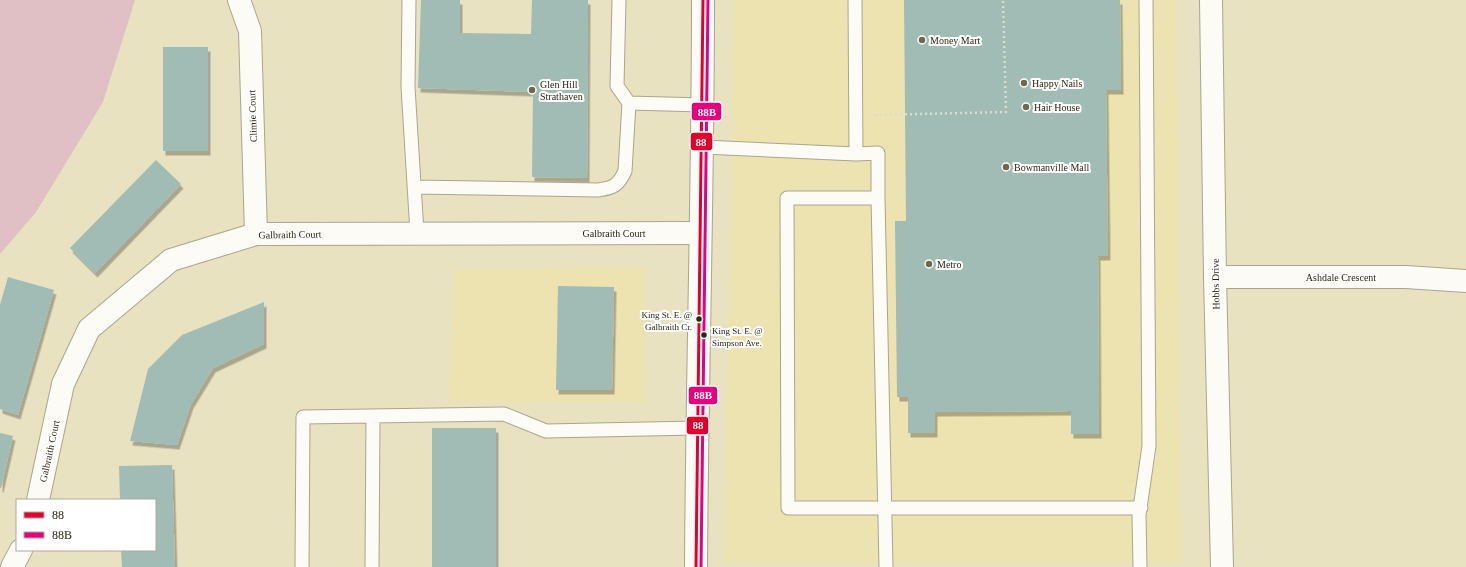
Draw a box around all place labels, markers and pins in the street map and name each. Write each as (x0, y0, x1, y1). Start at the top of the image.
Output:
marker: Money Mart (917, 35, 927, 45)
place label: Money Mart (930, 35, 980, 46)
marker: Happy Nails (1019, 78, 1029, 88)
place label: Happy Nails (1032, 78, 1082, 89)
place label: Glen Hill Strathaven (540, 79, 583, 102)
marker: Glen Hill Strathaven (527, 85, 537, 95)
marker: Hair House (1021, 102, 1031, 112)
place label: Hair House (1034, 102, 1080, 113)
marker: Bowmanville Mall (1001, 162, 1011, 172)
place label: Bowmanville Mall (1014, 162, 1089, 173)
marker: Metro (924, 259, 934, 269)
place label: Metro (937, 259, 961, 270)
place label: King St. E. @ Galbraith Cr. (641, 310, 692, 332)
marker: King St. E. @ Galbraith Cr. (694, 314, 704, 324)
place label: King St. E. @ Simpson Ave. (712, 326, 763, 348)
marker: King St. E. @ Simpson Ave. (699, 330, 709, 340)

